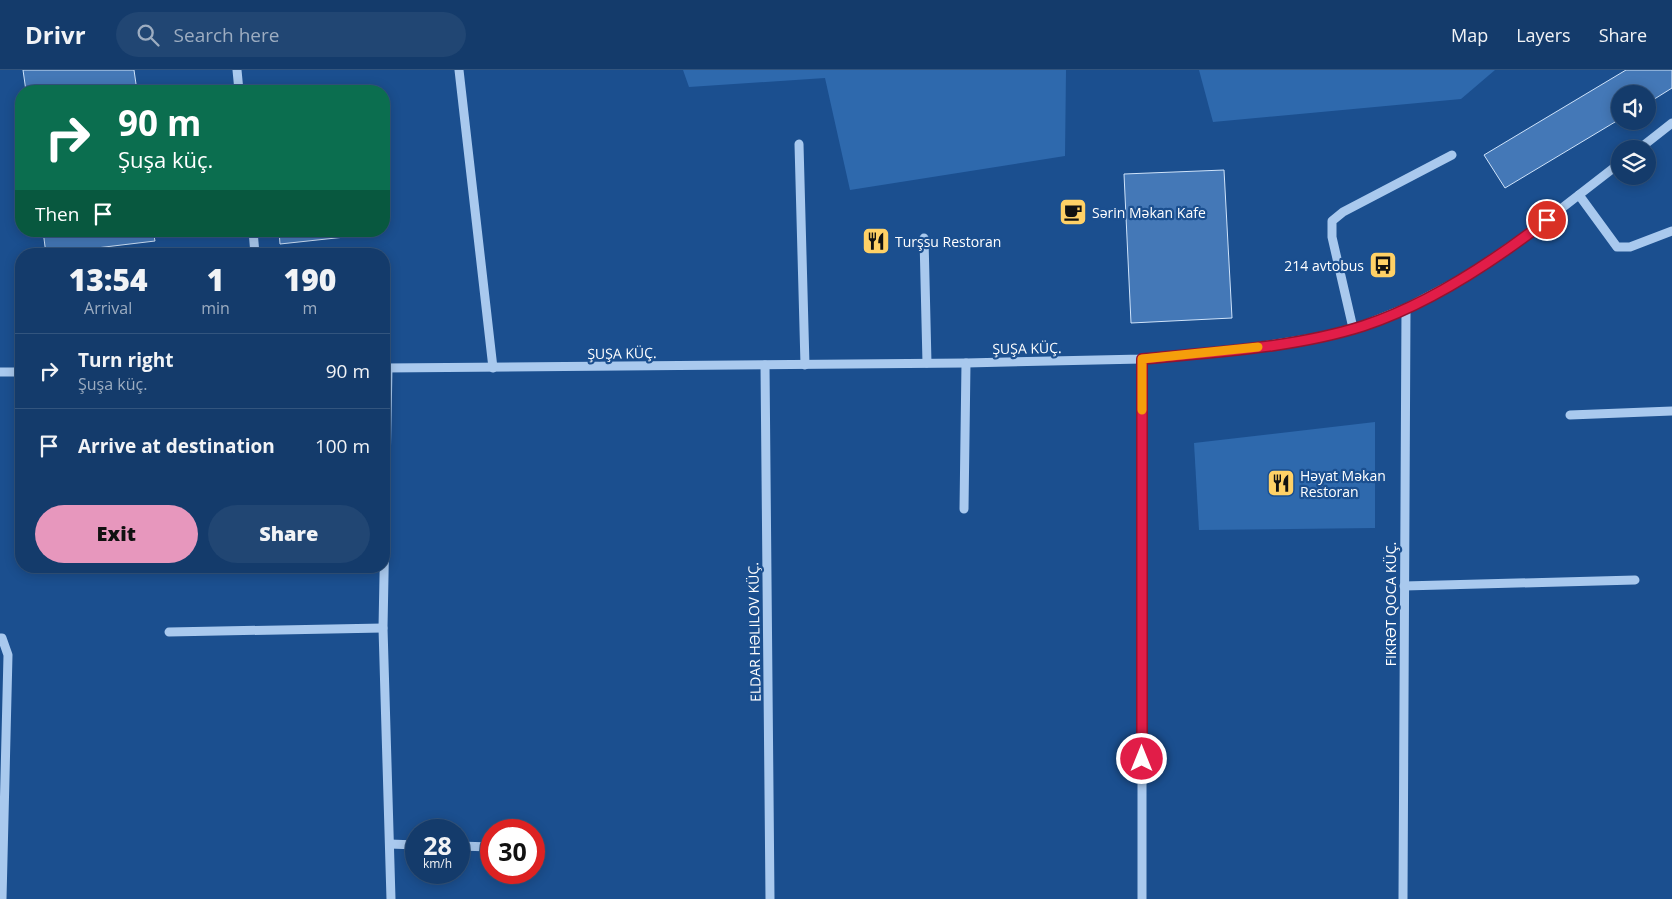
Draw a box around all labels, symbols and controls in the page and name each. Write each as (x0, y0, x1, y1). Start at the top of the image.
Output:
search box (116, 12, 466, 57)
text: Drivr (25, 18, 86, 51)
icon: search (134, 21, 162, 49)
text: Search here (174, 22, 279, 48)
text: Map (1451, 23, 1488, 47)
text: Layers (1516, 23, 1571, 47)
text: Share (1599, 23, 1647, 47)
map controls (1611, 85, 1656, 185)
button: sound (1611, 85, 1656, 130)
text: 90 m (118, 99, 201, 146)
icon: right (35, 105, 100, 170)
button: layers (1611, 140, 1656, 185)
text: Şuşa küç. (118, 144, 213, 174)
cafe icon: Sərin Məkan Kafe (1058, 197, 1088, 227)
pin (1526, 199, 1568, 241)
icon: arrive (89, 200, 117, 228)
text: Then (35, 201, 79, 227)
place label: Sərin Məkan Kafe (1092, 203, 1206, 222)
icon: arrive (1533, 206, 1561, 234)
restaurant icon: Turşsu Restoran (861, 226, 891, 256)
place label: Turşsu Restoran (895, 232, 1001, 251)
bus stop icon: 214 avtobus (1368, 250, 1398, 280)
place label: 214 avtobus (1284, 256, 1364, 275)
text: 13:54 (69, 259, 148, 300)
text: 1 (207, 259, 224, 300)
text: 190 (284, 259, 336, 300)
text: Arrival (84, 297, 132, 319)
text: min (201, 297, 230, 319)
text: m (303, 297, 317, 319)
street label: ŞUŞA KÜÇ. (992, 338, 1062, 358)
street label: ŞUŞA KÜÇ. (587, 343, 657, 363)
text: Turn right (78, 347, 173, 373)
icon: right (35, 357, 63, 385)
text: 90 m (326, 358, 370, 384)
text: Şuşa küç. (78, 373, 147, 395)
icon: arrive (35, 432, 63, 460)
text: Arrive at destination (78, 433, 275, 459)
text: 100 m (315, 433, 370, 459)
place label: Həyat Məkan Restoran (1300, 466, 1386, 501)
restaurant icon: Həyat Məkan Restoran (1266, 468, 1296, 498)
button: Exit (35, 505, 198, 563)
button: Share (208, 505, 370, 563)
street label: FIKRƏT QOCA KÜÇ. (1381, 542, 1400, 666)
street label: ELDAR HƏLILOV KÜÇ. (743, 562, 765, 702)
position arrow (1115, 732, 1167, 784)
speed limit sign: 30 (480, 819, 545, 884)
text: 28 (423, 828, 452, 862)
text: km/h (423, 855, 452, 872)

